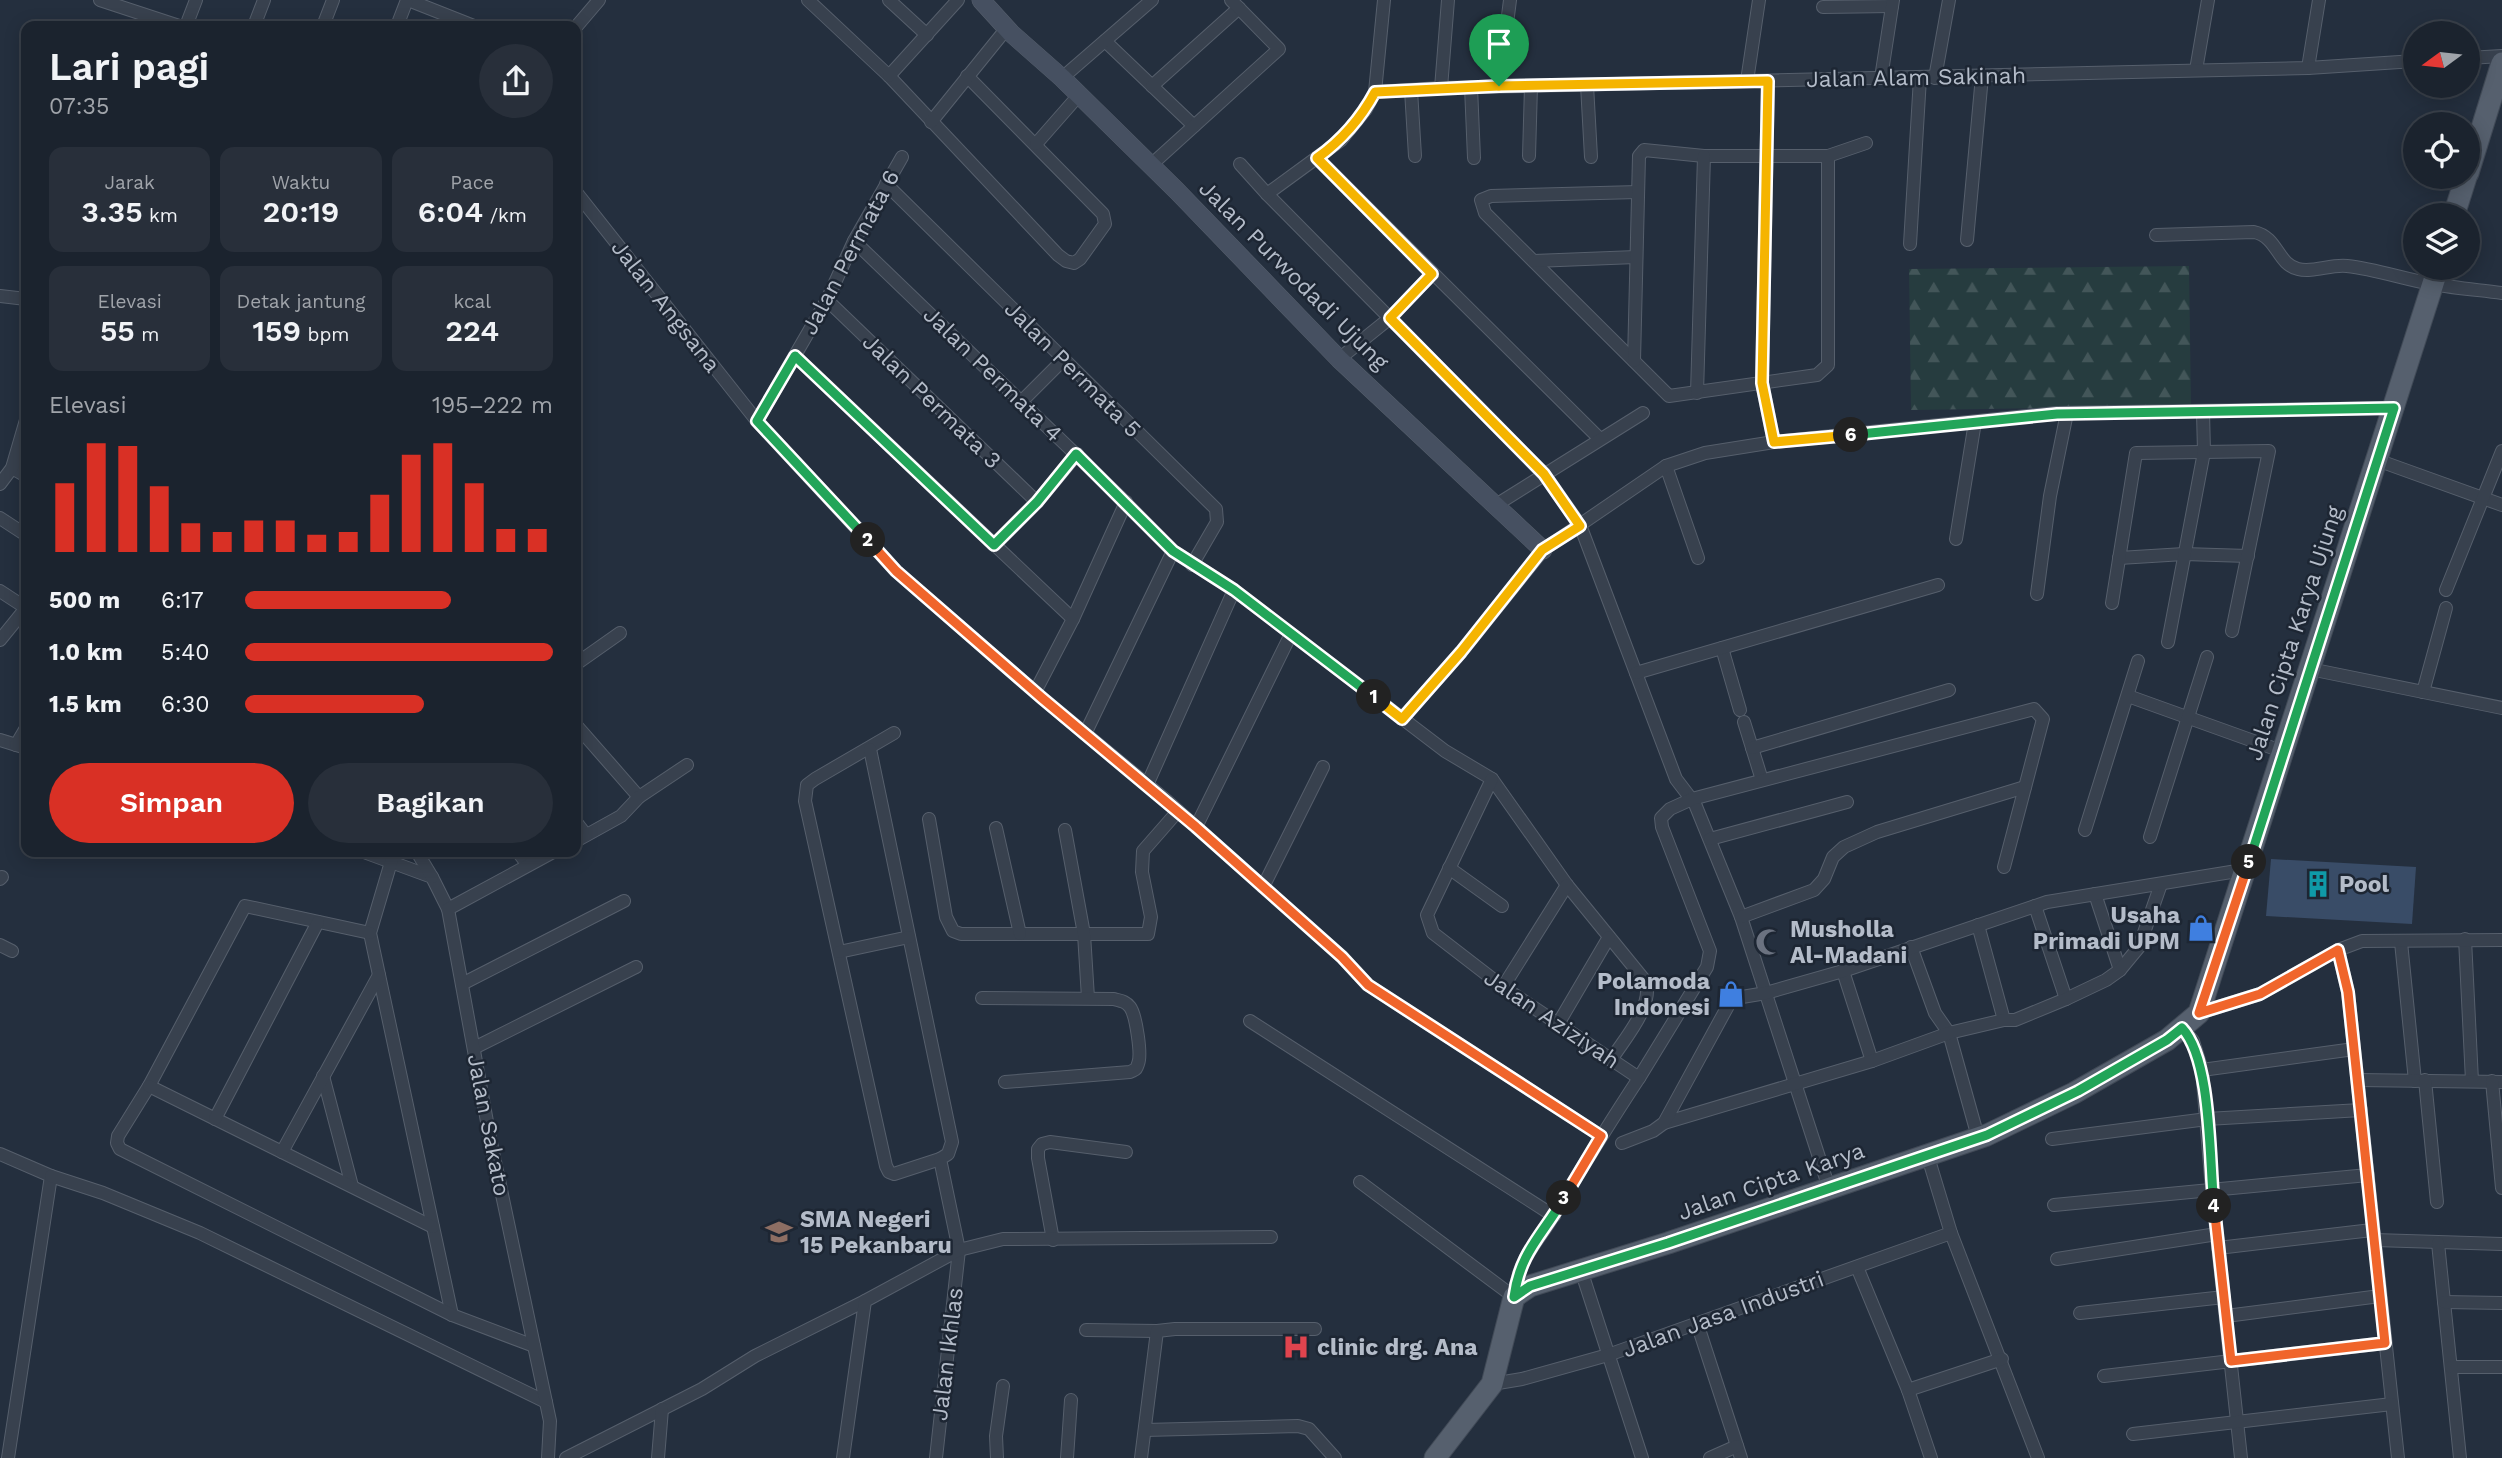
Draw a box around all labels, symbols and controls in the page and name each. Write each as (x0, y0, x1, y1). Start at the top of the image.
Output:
pin (1469, 14, 1529, 86)
north arrow (2403, 21, 2480, 98)
map controls (2403, 21, 2480, 280)
icon: arrive (1480, 25, 1518, 63)
button: share (479, 44, 553, 118)
text: Lari pagi (49, 45, 209, 89)
street label: Jalan Alam Sakinah (1806, 62, 2026, 93)
text: 07:35 (49, 93, 109, 120)
button: locate (2403, 112, 2480, 189)
street label: Jalan Permata 6 (796, 165, 905, 339)
text: Jarak (105, 171, 155, 194)
text: Waktu (272, 171, 330, 194)
text: Pace (450, 171, 494, 194)
street label: Jalan Purwodadi Ujung (1193, 175, 1395, 376)
text: 3.35 (81, 194, 143, 229)
text: 20:19 (263, 194, 339, 229)
text: 6:04 (418, 194, 483, 229)
button: layers (2403, 203, 2480, 280)
text: km (143, 204, 178, 227)
text: /km (483, 204, 527, 227)
street label: Jalan Angsana (605, 235, 726, 378)
text: Elevasi (98, 290, 162, 313)
text: Detak jantung (237, 290, 365, 313)
text: kcal (454, 290, 491, 313)
street label: Jalan Permata 5 (999, 295, 1147, 443)
street label: Jalan Permata 4 (918, 301, 1068, 448)
text: 55 (100, 313, 135, 348)
text: 159 (253, 313, 301, 348)
text: 224 (445, 313, 499, 348)
text: m (135, 323, 159, 346)
text: bpm (301, 323, 349, 346)
street label: Jalan Permata 3 (857, 328, 1007, 474)
text: Elevasi (49, 392, 127, 419)
text: 195–222 m (432, 392, 553, 419)
pin: 6 (1834, 418, 1868, 452)
text: 6 (1845, 423, 1856, 446)
street label: Jalan Cipta Karya Ujung (2241, 502, 2349, 764)
pin: 2 (850, 522, 886, 558)
text: 2 (862, 528, 873, 551)
text: 500 m (49, 587, 120, 614)
text: 6:17 (161, 587, 204, 614)
text: 1.0 km (49, 639, 123, 666)
text: 5:40 (161, 639, 210, 666)
pin: 1 (1356, 680, 1392, 714)
text: 1 (1369, 685, 1378, 708)
text: 1.5 km (49, 691, 122, 718)
text: 6:30 (161, 691, 210, 718)
button: Simpan (49, 763, 294, 843)
button: Bagikan (308, 763, 553, 843)
pin: 5 (2232, 844, 2266, 880)
text: 5 (2243, 850, 2254, 873)
building icon: Pool (2303, 869, 2333, 899)
place label: Pool (2339, 871, 2390, 898)
place label: Usaha Primadi UPM (2033, 902, 2181, 955)
shop icon: Usaha Primadi UPM (2186, 913, 2216, 943)
place label: Musholla Al-Madani (1790, 916, 1907, 969)
mosque icon: Musholla Al-Madani (1754, 927, 1784, 957)
street label: Jalan Aziziyah (1479, 964, 1625, 1075)
place label: Polamoda Indonesi (1597, 968, 1711, 1021)
shop icon: Polamoda Indonesi (1716, 979, 1746, 1009)
street label: Jalan Sakato (462, 1052, 516, 1198)
street label: Jalan Cipta Karya (1674, 1137, 1868, 1226)
pin: 3 (1546, 1180, 1582, 1216)
text: 3 (1558, 1186, 1569, 1209)
pin: 4 (2196, 1188, 2232, 1224)
text: 4 (2207, 1194, 2220, 1217)
place label: SMA Negeri 15 Pekanbaru (800, 1206, 952, 1259)
school or university icon: SMA Negeri 15 Pekanbaru (764, 1217, 794, 1247)
street label: Jalan Jasa Industri (1619, 1266, 1827, 1363)
street label: Jalan Ikhlas (926, 1286, 969, 1422)
hospital icon: clinic drg. Ana (1281, 1332, 1311, 1362)
place label: clinic drg. Ana (1317, 1334, 1478, 1361)

